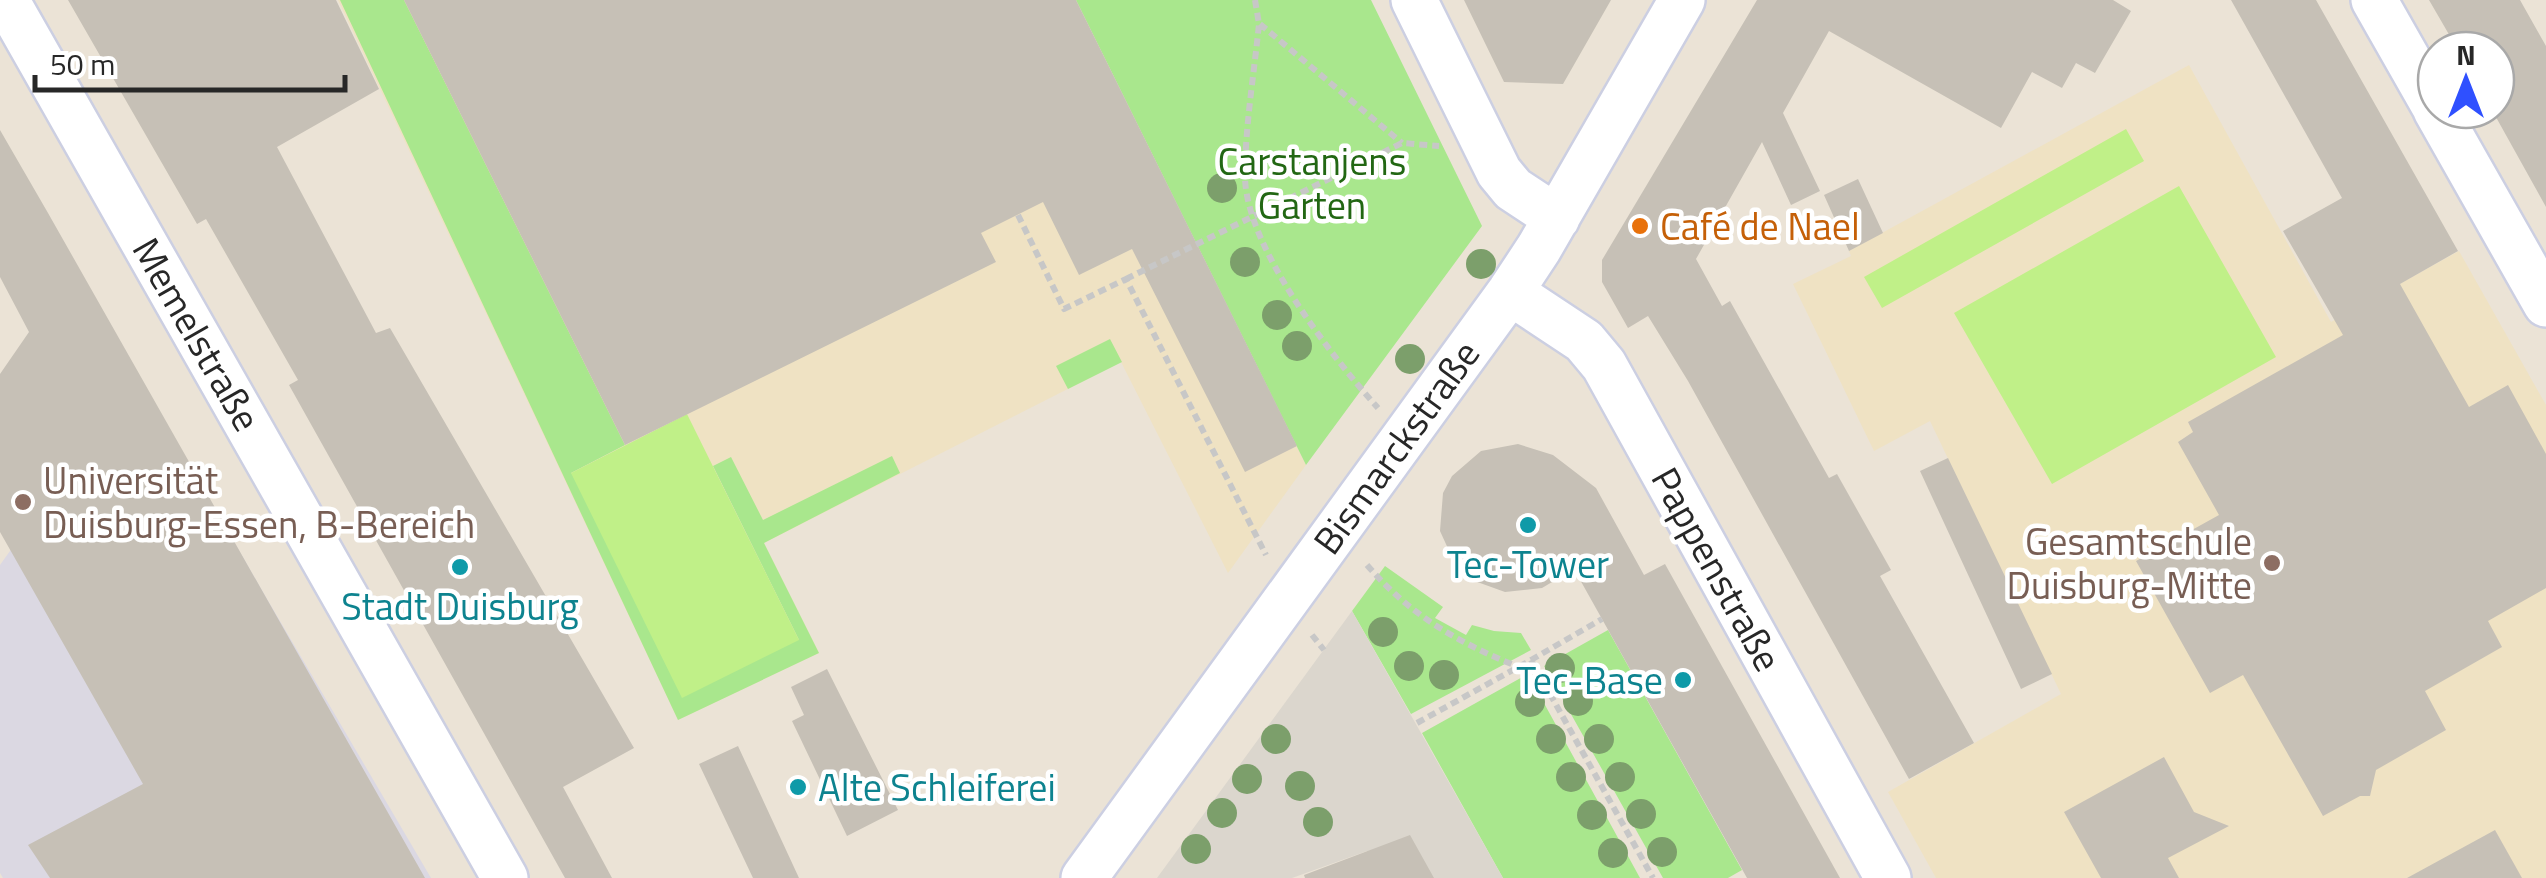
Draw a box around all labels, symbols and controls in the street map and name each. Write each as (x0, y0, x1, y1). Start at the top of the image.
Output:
scale bar (35, 30, 345, 92)
north arrow (2416, 30, 2516, 130)
text: N (2456, 33, 2476, 76)
text: 50 m (50, 41, 115, 87)
park label: Carstanjens Garten (1218, 132, 1406, 234)
place label: Café de Nael (1660, 197, 1860, 255)
marker: Café de Nael (1629, 215, 1651, 237)
street label: Memelstraße (118, 226, 276, 442)
street label: Bismarckstraße (1298, 328, 1494, 566)
place label: Universität Duisburg-Essen, B-Bereich (43, 451, 475, 553)
street label: Pappenstraße (1637, 456, 1797, 682)
marker: Universität Duisburg-Essen, B-Bereich (12, 491, 34, 513)
place label: Gesamtschule Duisburg-Mitte (2006, 512, 2252, 614)
marker: Tec-Tower (1517, 514, 1539, 536)
place label: Tec-Tower (1447, 535, 1609, 593)
marker: Gesamtschule Duisburg-Mitte (2261, 552, 2283, 574)
marker: Stadt Duisburg (449, 556, 471, 578)
place label: Stadt Duisburg (341, 577, 579, 635)
place label: Tec-Base (1516, 651, 1663, 709)
marker: Tec-Base (1672, 669, 1694, 691)
place label: Alte Schleiferei (818, 758, 1056, 816)
marker: Alte Schleiferei (787, 776, 809, 798)

